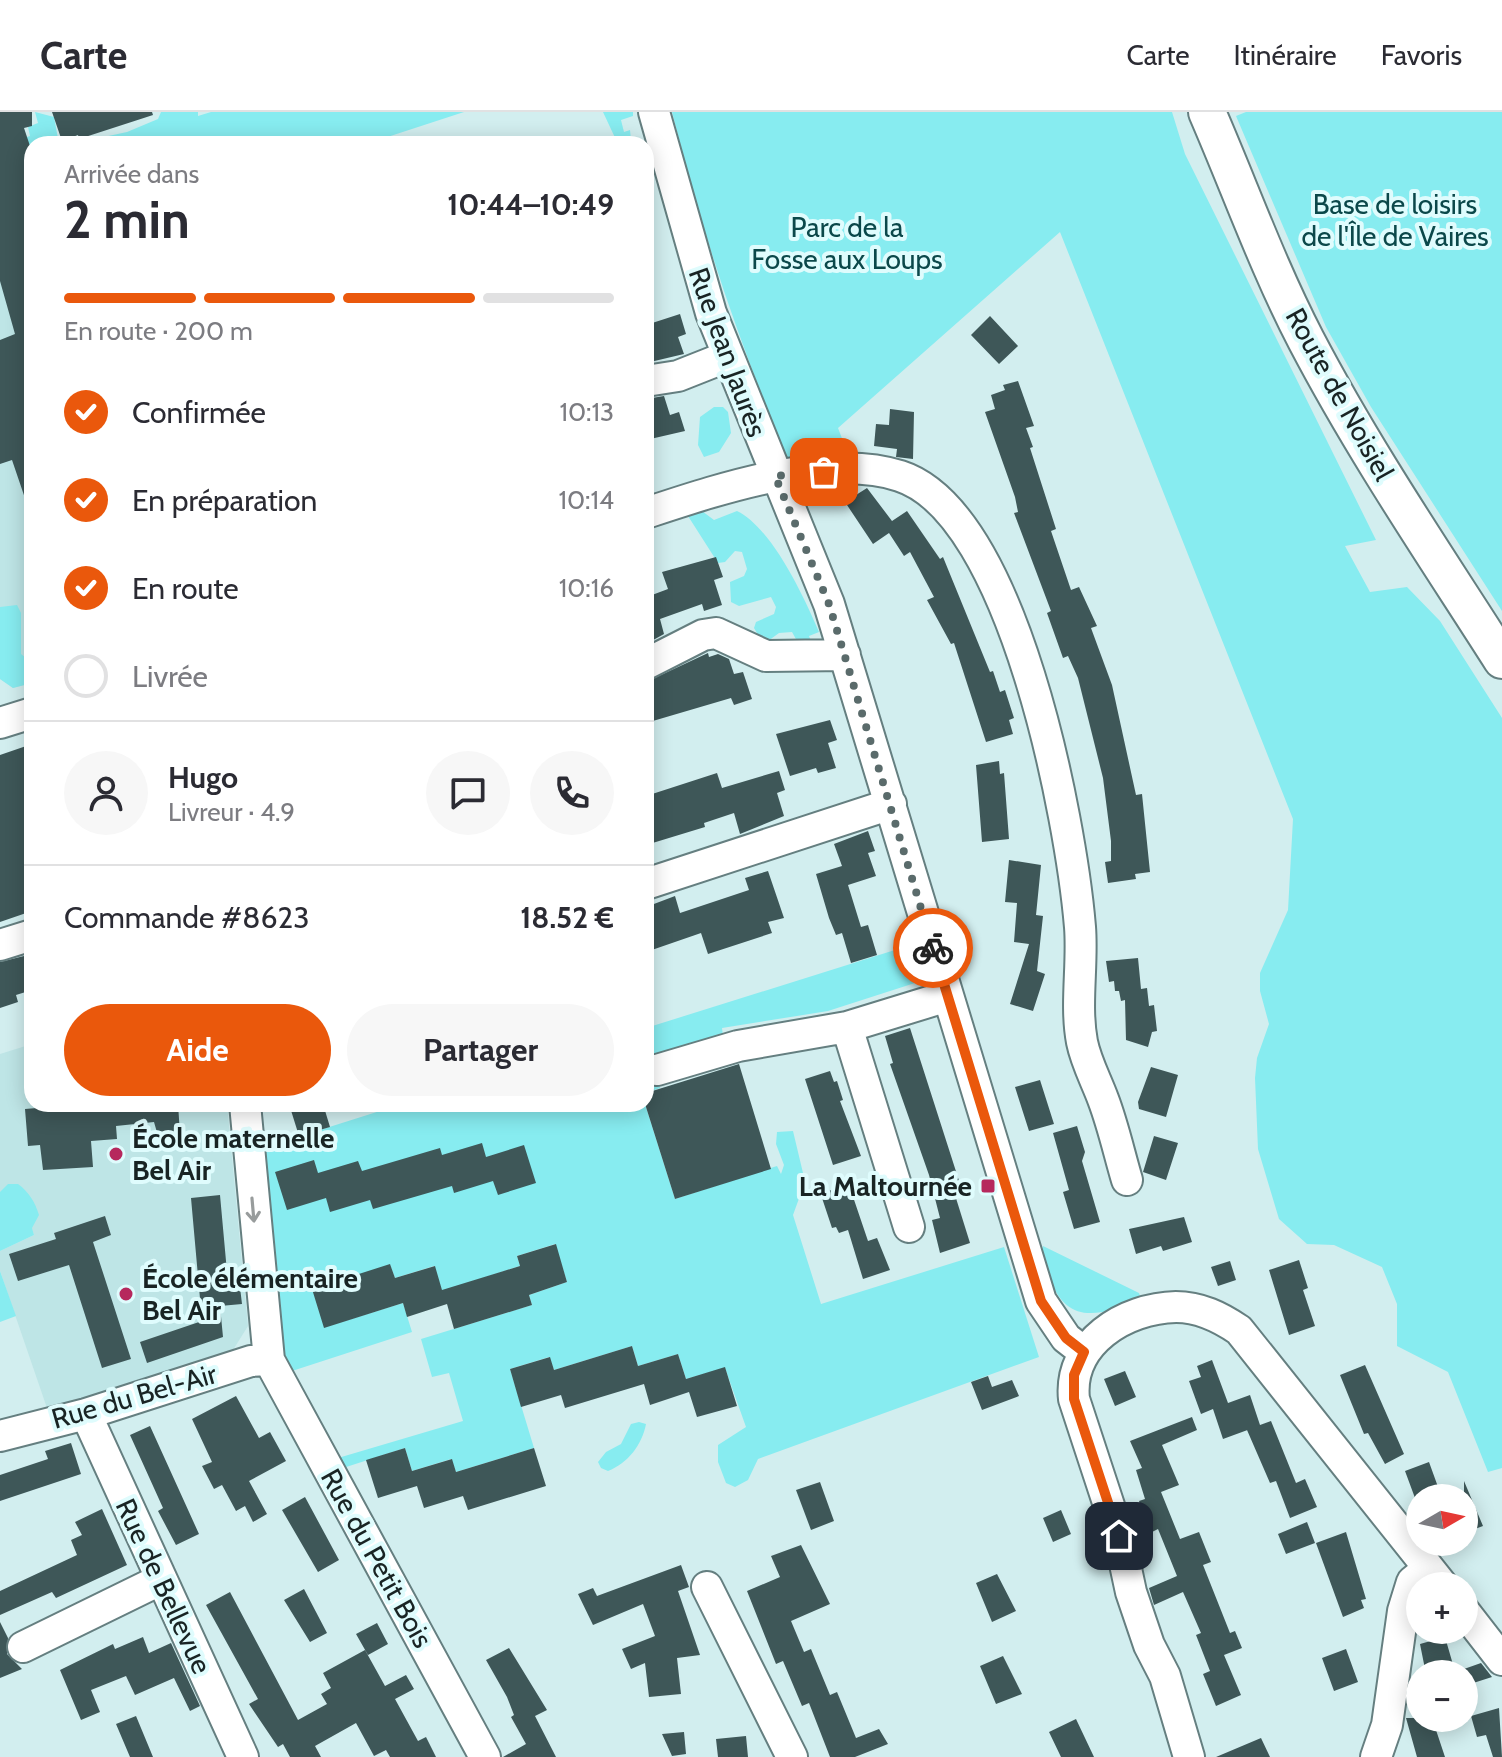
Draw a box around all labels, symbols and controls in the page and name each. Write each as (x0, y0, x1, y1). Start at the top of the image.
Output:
text: Carte (40, 32, 127, 79)
text: Carte (1126, 38, 1190, 72)
text: Itinéraire (1234, 38, 1337, 72)
text: Favoris (1381, 38, 1462, 72)
text: Arrivée dans (64, 158, 199, 190)
text: 10:44–10:49 (447, 186, 614, 223)
park label: Base de loisirs de l'Île de Vaires (1301, 187, 1489, 253)
text: 2 min (64, 188, 190, 251)
park label: Parc de la Fosse aux Loups (751, 210, 943, 276)
street label: Rue Jean Jaurès (682, 263, 774, 441)
street label: Route de Noisiel (1279, 302, 1402, 486)
text: En route · 200 m (64, 315, 253, 347)
icon: check (64, 390, 108, 434)
text: Confirmée (132, 394, 266, 431)
text: 10:13 (559, 396, 614, 428)
pin (790, 438, 858, 506)
icon: bag (802, 450, 846, 494)
icon: check (64, 478, 108, 522)
text: En préparation (132, 482, 317, 519)
text: 10:14 (558, 484, 614, 516)
icon: check (64, 566, 108, 610)
text: En route (132, 570, 239, 607)
text: 10:16 (559, 572, 614, 604)
text: Livrée (132, 658, 208, 695)
button: person (64, 751, 148, 835)
button: chat (426, 751, 510, 835)
button: phone (530, 751, 614, 835)
text: Hugo (168, 759, 238, 796)
text: Livreur · 4.9 (168, 796, 295, 828)
text: Commande #8623 (64, 899, 309, 936)
text: 18.52 € (520, 899, 614, 936)
courier (893, 908, 973, 988)
icon: bike (911, 926, 955, 970)
button: Aide (64, 1004, 331, 1096)
button: Partager (347, 1004, 614, 1096)
place label: École maternelle Bel Air (132, 1121, 334, 1187)
marker: École maternelle Bel Air (107, 1145, 125, 1163)
place label: La Maltournée (799, 1169, 972, 1203)
marker: La Maltournée (979, 1177, 997, 1195)
one-way arrow (246, 1196, 261, 1223)
place label: École élémentaire Bel Air (142, 1261, 358, 1327)
marker: École élémentaire Bel Air (117, 1285, 135, 1303)
street label: Rue du Bel-Air (48, 1356, 221, 1436)
street label: Rue du Petit Bois (314, 1463, 440, 1653)
north arrow (1406, 1484, 1478, 1556)
map controls (1406, 1484, 1478, 1732)
street label: Rue de Bellevue (109, 1493, 219, 1679)
pin (1085, 1502, 1153, 1570)
icon: home (1097, 1514, 1141, 1558)
button: + (1406, 1572, 1478, 1644)
button: − (1406, 1660, 1478, 1732)

